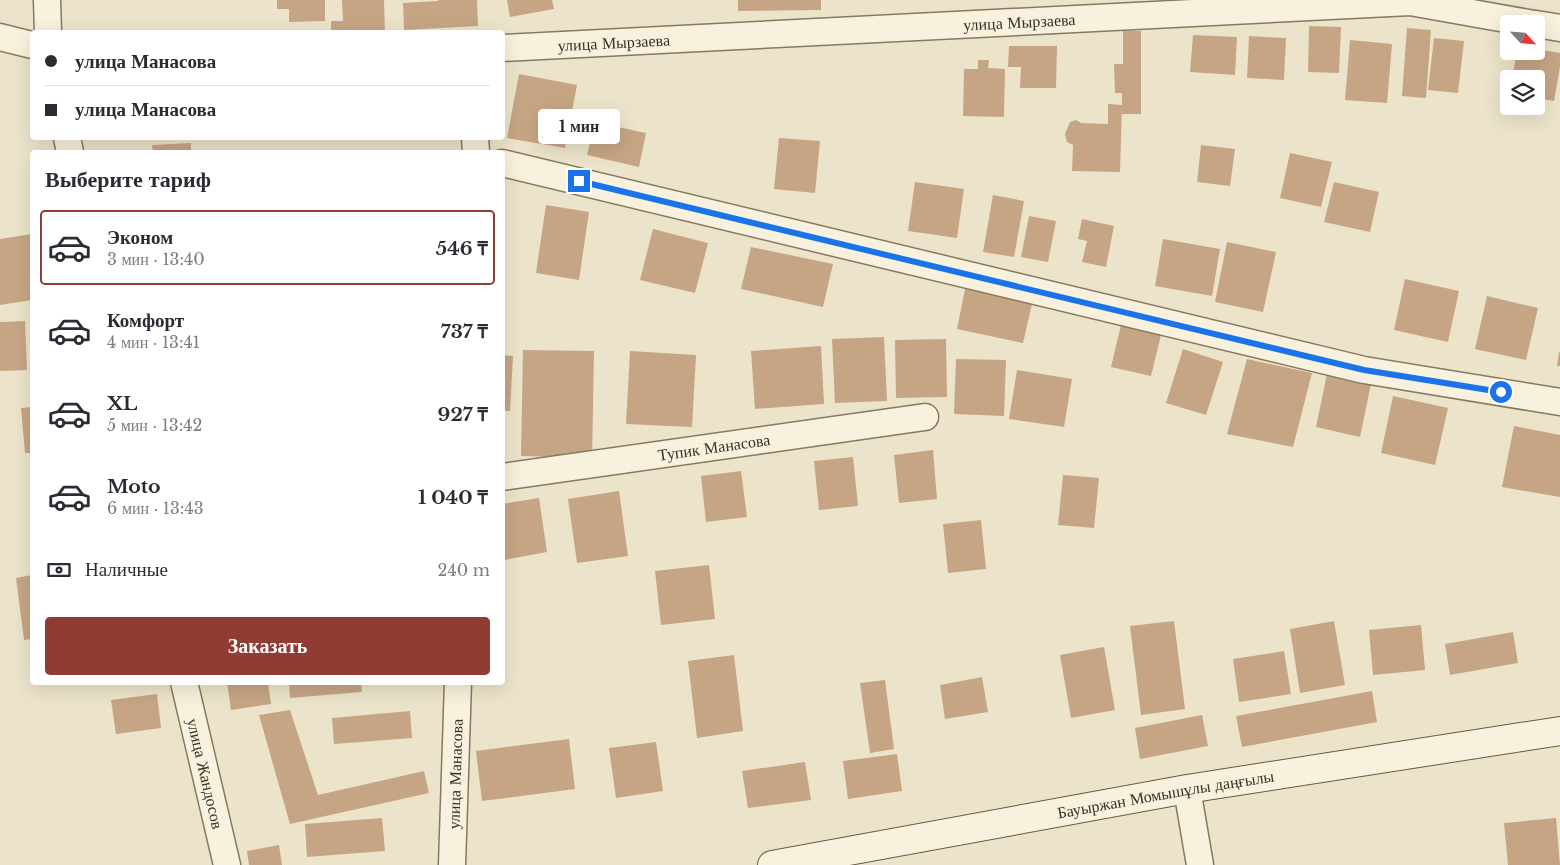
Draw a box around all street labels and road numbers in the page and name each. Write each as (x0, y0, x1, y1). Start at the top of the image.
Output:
street label: улица Мырзаева (963, 9, 1076, 35)
street label: улица Мырзаева (557, 30, 670, 55)
street label: Тупик Манасова (657, 429, 771, 465)
street label: улица Жандосов (183, 716, 228, 831)
street label: улица Манасова (443, 718, 467, 830)
street label: Бауыржан Момышұлы даңғылы (1056, 766, 1276, 823)

